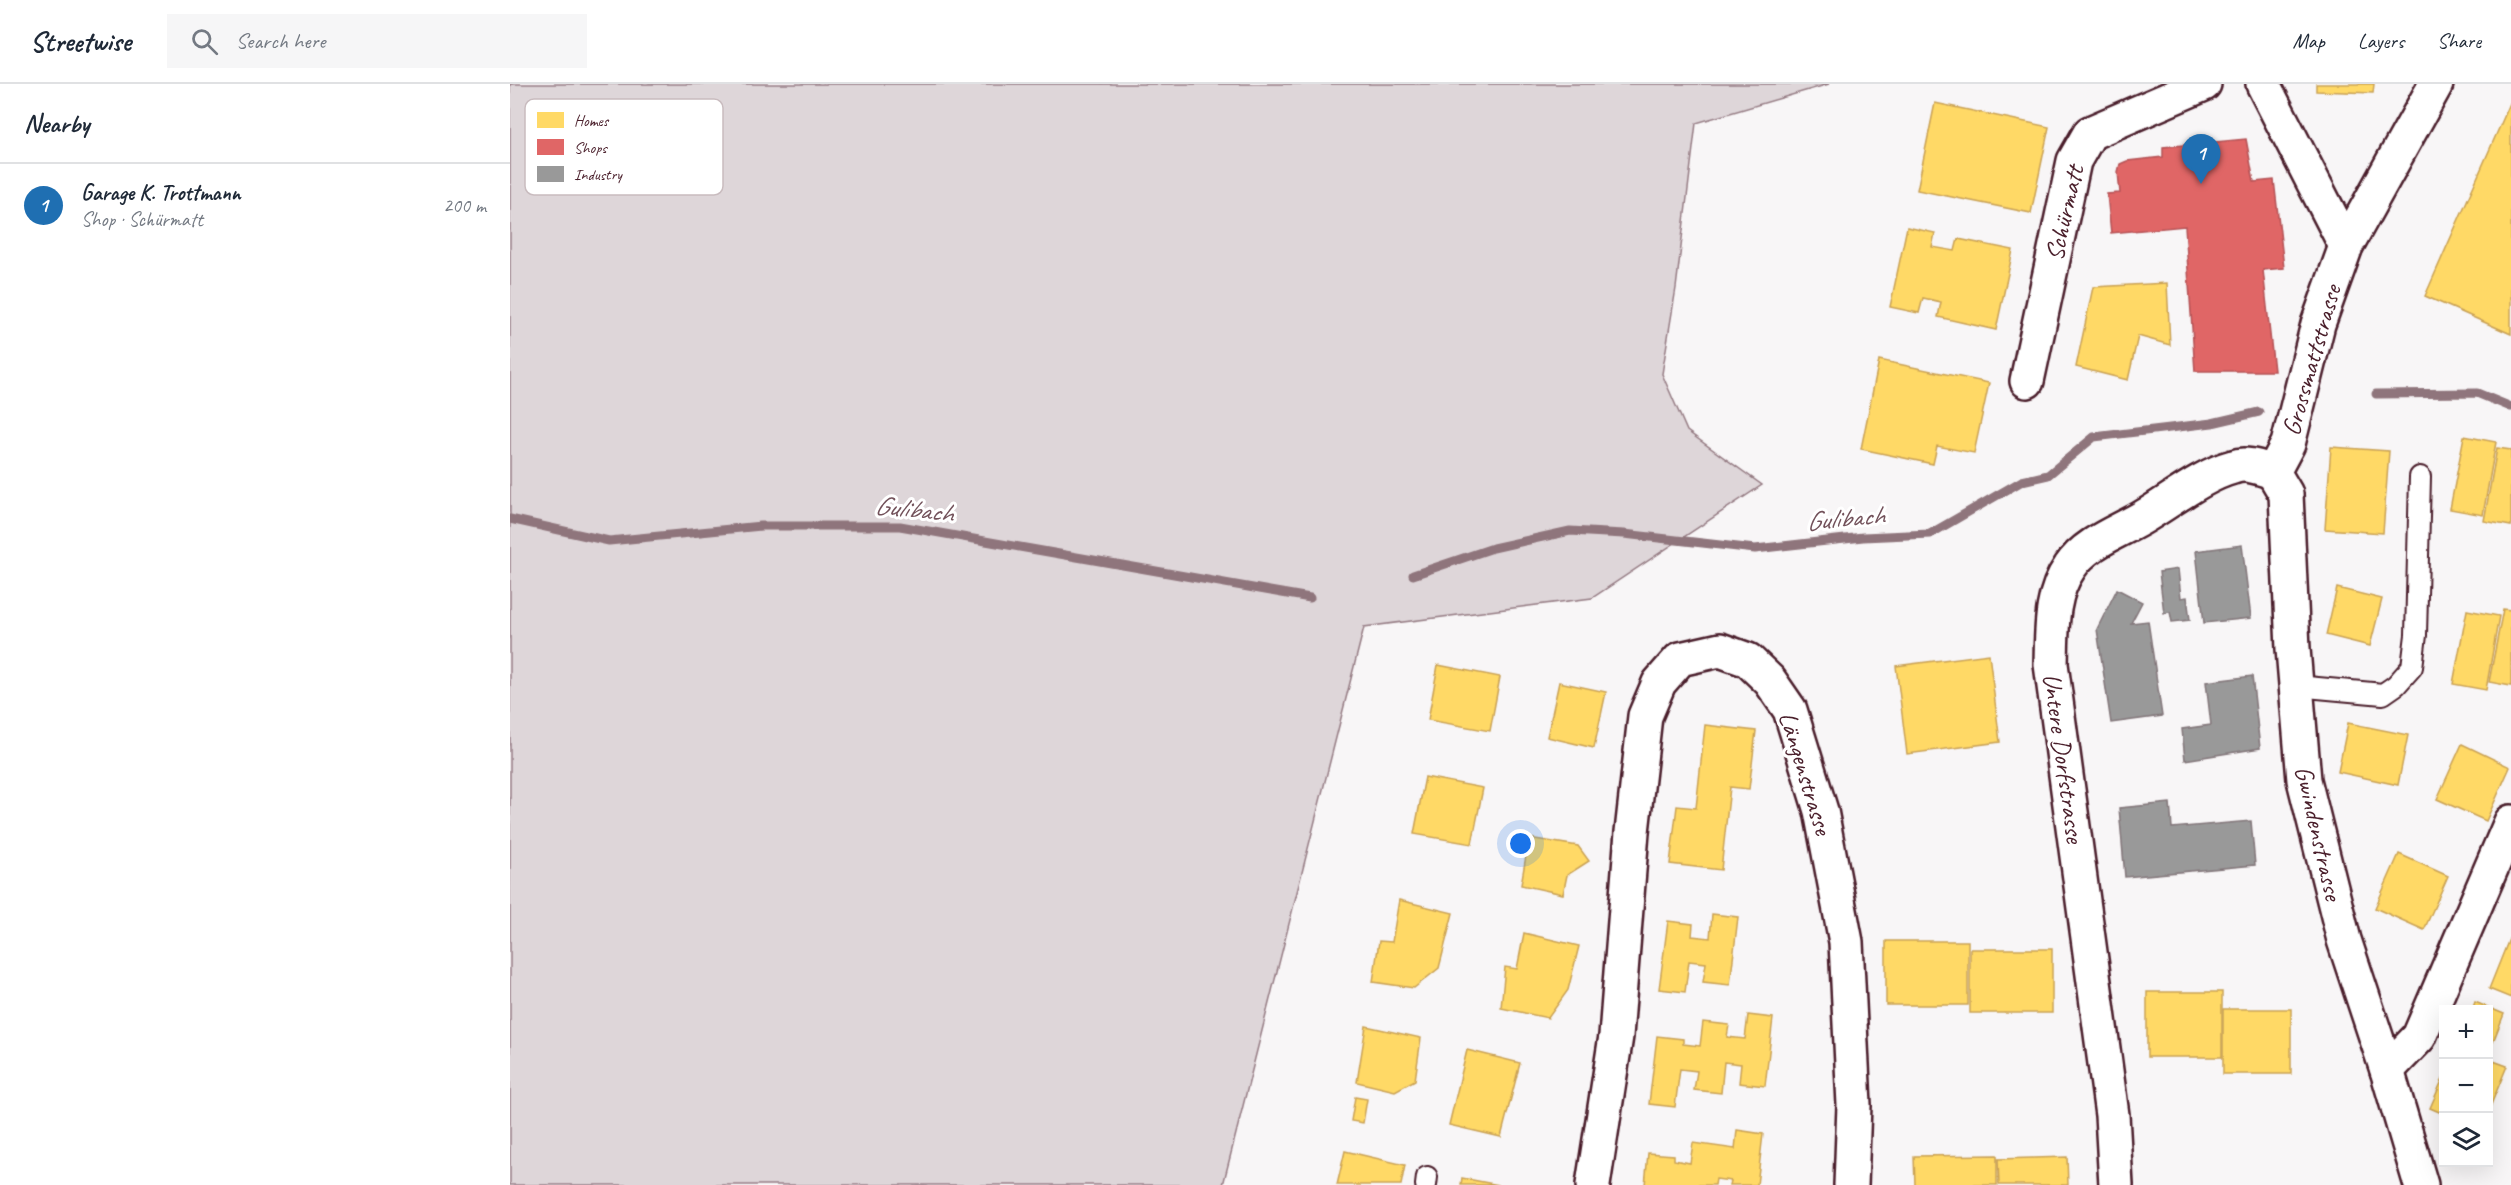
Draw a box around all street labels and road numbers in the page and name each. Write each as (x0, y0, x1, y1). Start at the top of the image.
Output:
street label: Schürmatt (2038, 160, 2092, 264)
street label: Grossmattstrasse (2274, 279, 2349, 439)
street label: Untere Dorfstrasse (2035, 671, 2092, 847)
street label: Längenstrasse (1771, 708, 1840, 840)
street label: Gwindenstrasse (2287, 763, 2351, 906)

